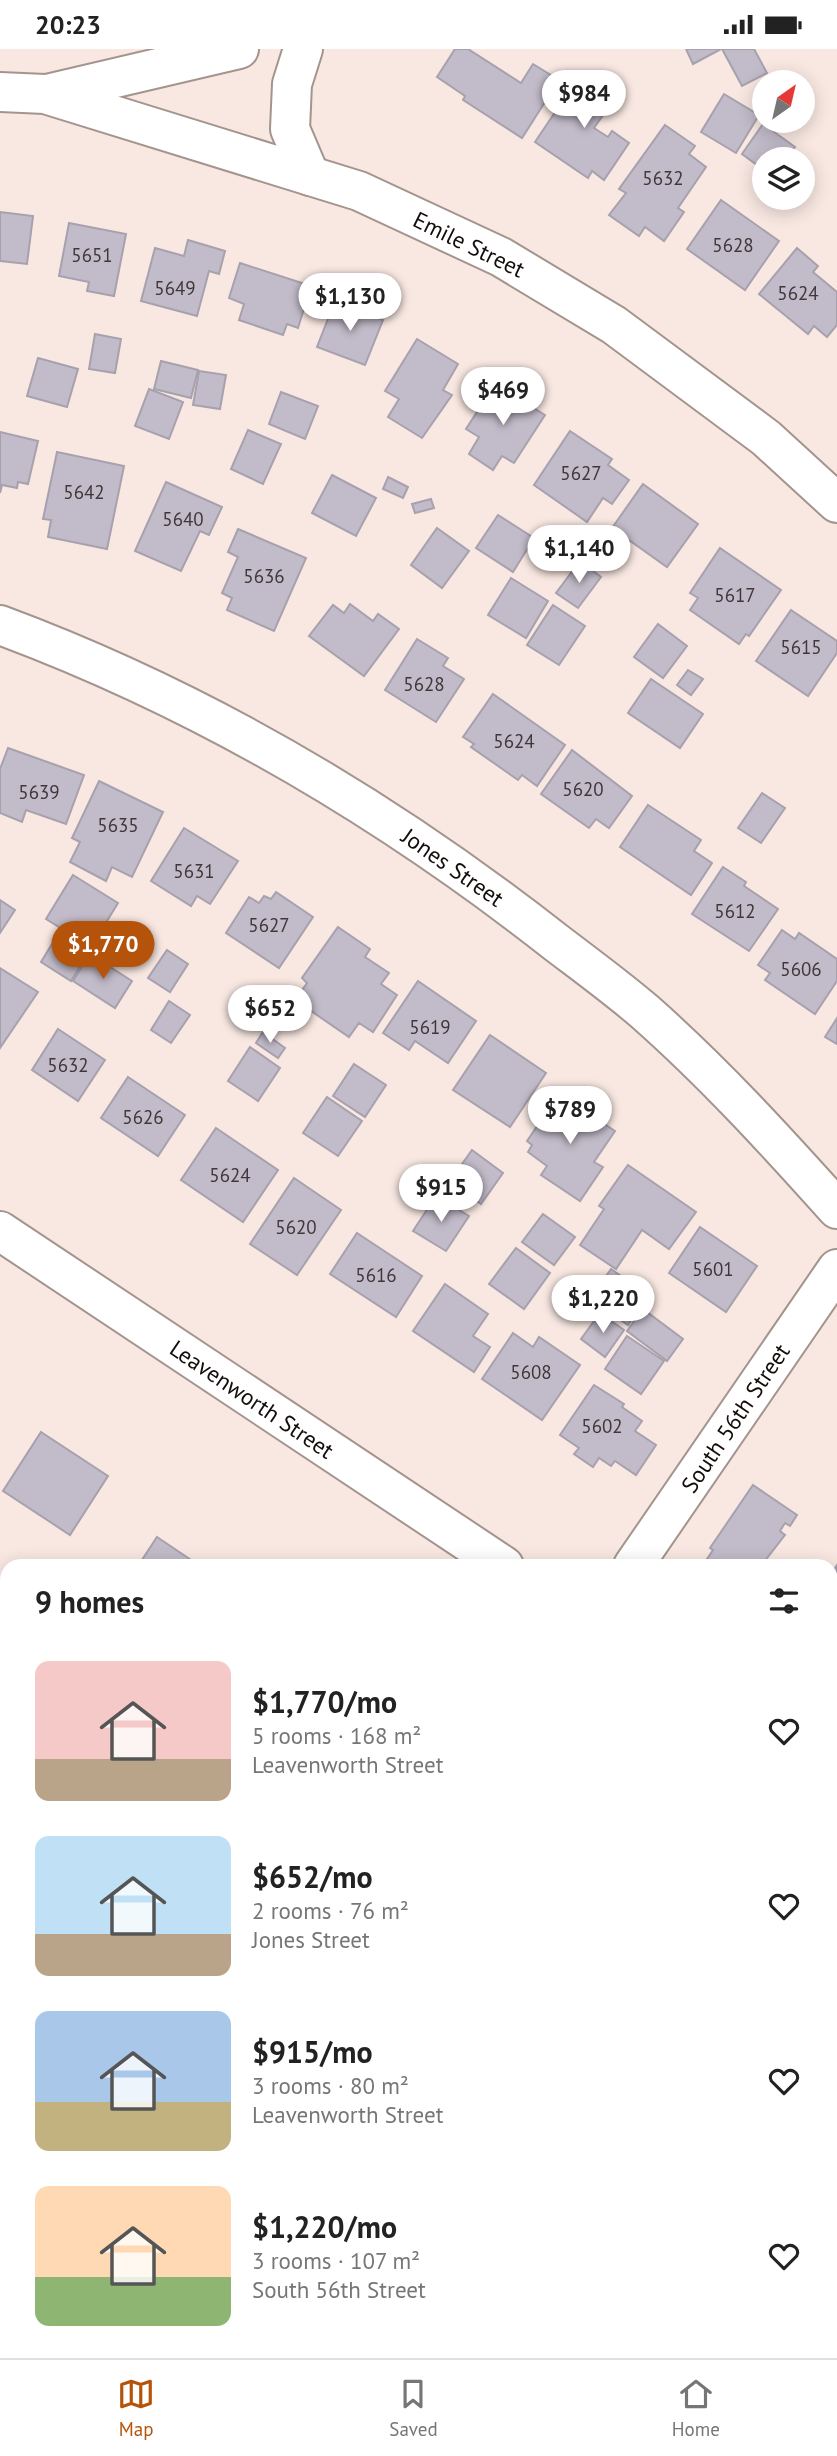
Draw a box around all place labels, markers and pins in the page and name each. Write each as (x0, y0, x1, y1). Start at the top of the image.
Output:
pin: $984 (543, 71, 625, 130)
pin: $1,130 (293, 273, 407, 333)
pin: $469 (462, 367, 544, 427)
pin: $1,140 (522, 525, 636, 585)
pin: $1,770 (46, 921, 160, 981)
pin: $652 (229, 985, 311, 1045)
pin: $789 (529, 1087, 611, 1146)
pin: $915 (400, 1165, 482, 1224)
pin: $1,220 (546, 1275, 660, 1335)

